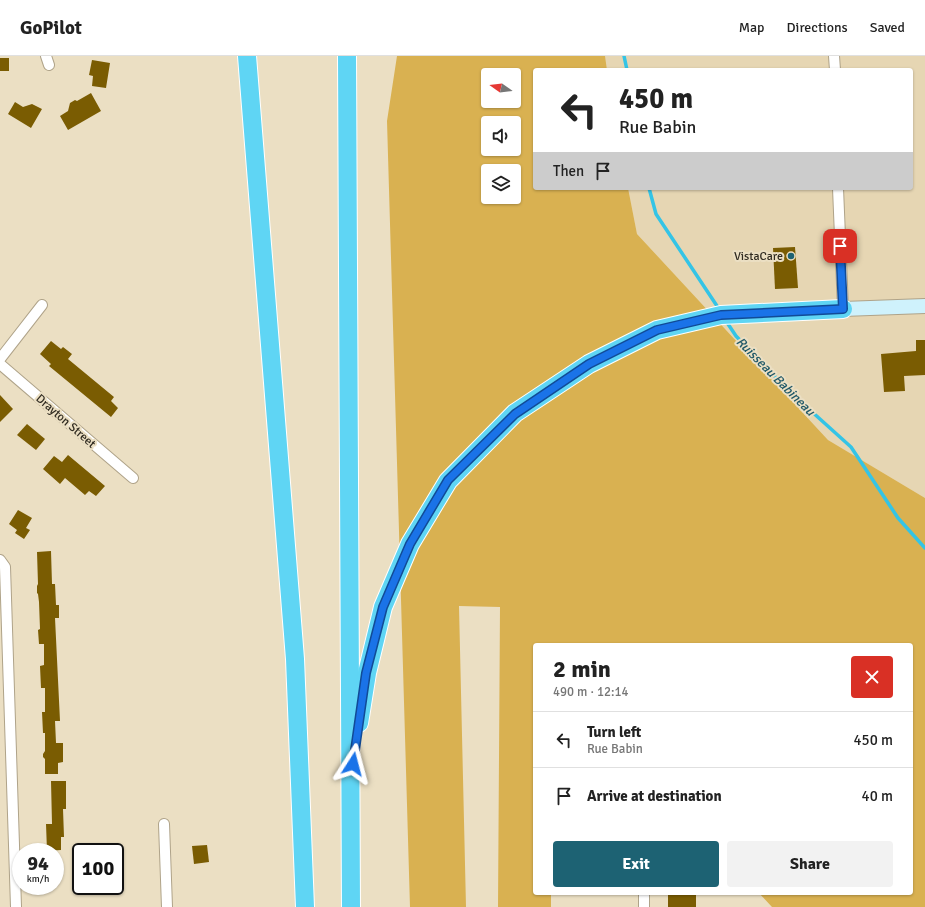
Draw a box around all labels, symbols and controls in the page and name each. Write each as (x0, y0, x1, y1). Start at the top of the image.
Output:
text: GoPilot (20, 16, 82, 40)
text: Map (739, 19, 765, 36)
text: Directions (787, 19, 848, 36)
text: Saved (870, 19, 905, 36)
north arrow (481, 68, 521, 108)
map controls (481, 68, 521, 204)
text: 450 m (619, 82, 693, 116)
icon: left (553, 84, 605, 136)
button: sound (481, 116, 521, 156)
text: Rue Babin (619, 116, 696, 138)
icon: arrive (592, 160, 614, 182)
text: Then (553, 162, 584, 180)
button: layers (481, 164, 521, 204)
pin (823, 229, 857, 263)
icon: arrive (829, 235, 851, 257)
place label: VistaCare (734, 249, 783, 264)
marker: VistaCare (786, 251, 796, 261)
water label: Ruisseau Babineau (733, 334, 819, 420)
street label: Drayton Street (33, 391, 99, 452)
text: 2 min (553, 654, 611, 684)
button: close (851, 656, 893, 698)
text: 490 m · 12:14 (553, 684, 629, 700)
text: Turn left (587, 723, 641, 741)
icon: left (553, 729, 575, 751)
text: 450 m (853, 731, 893, 749)
text: Rue Babin (587, 741, 643, 757)
position arrow (332, 743, 374, 785)
icon: arrive (553, 785, 575, 807)
text: Arrive at destination (587, 787, 722, 805)
text: 40 m (862, 787, 893, 805)
button: Exit (553, 841, 719, 887)
button: Share (727, 841, 893, 887)
speed limit sign: 100 (72, 843, 124, 895)
text: 94 (27, 851, 49, 876)
text: km/h (27, 873, 49, 885)

